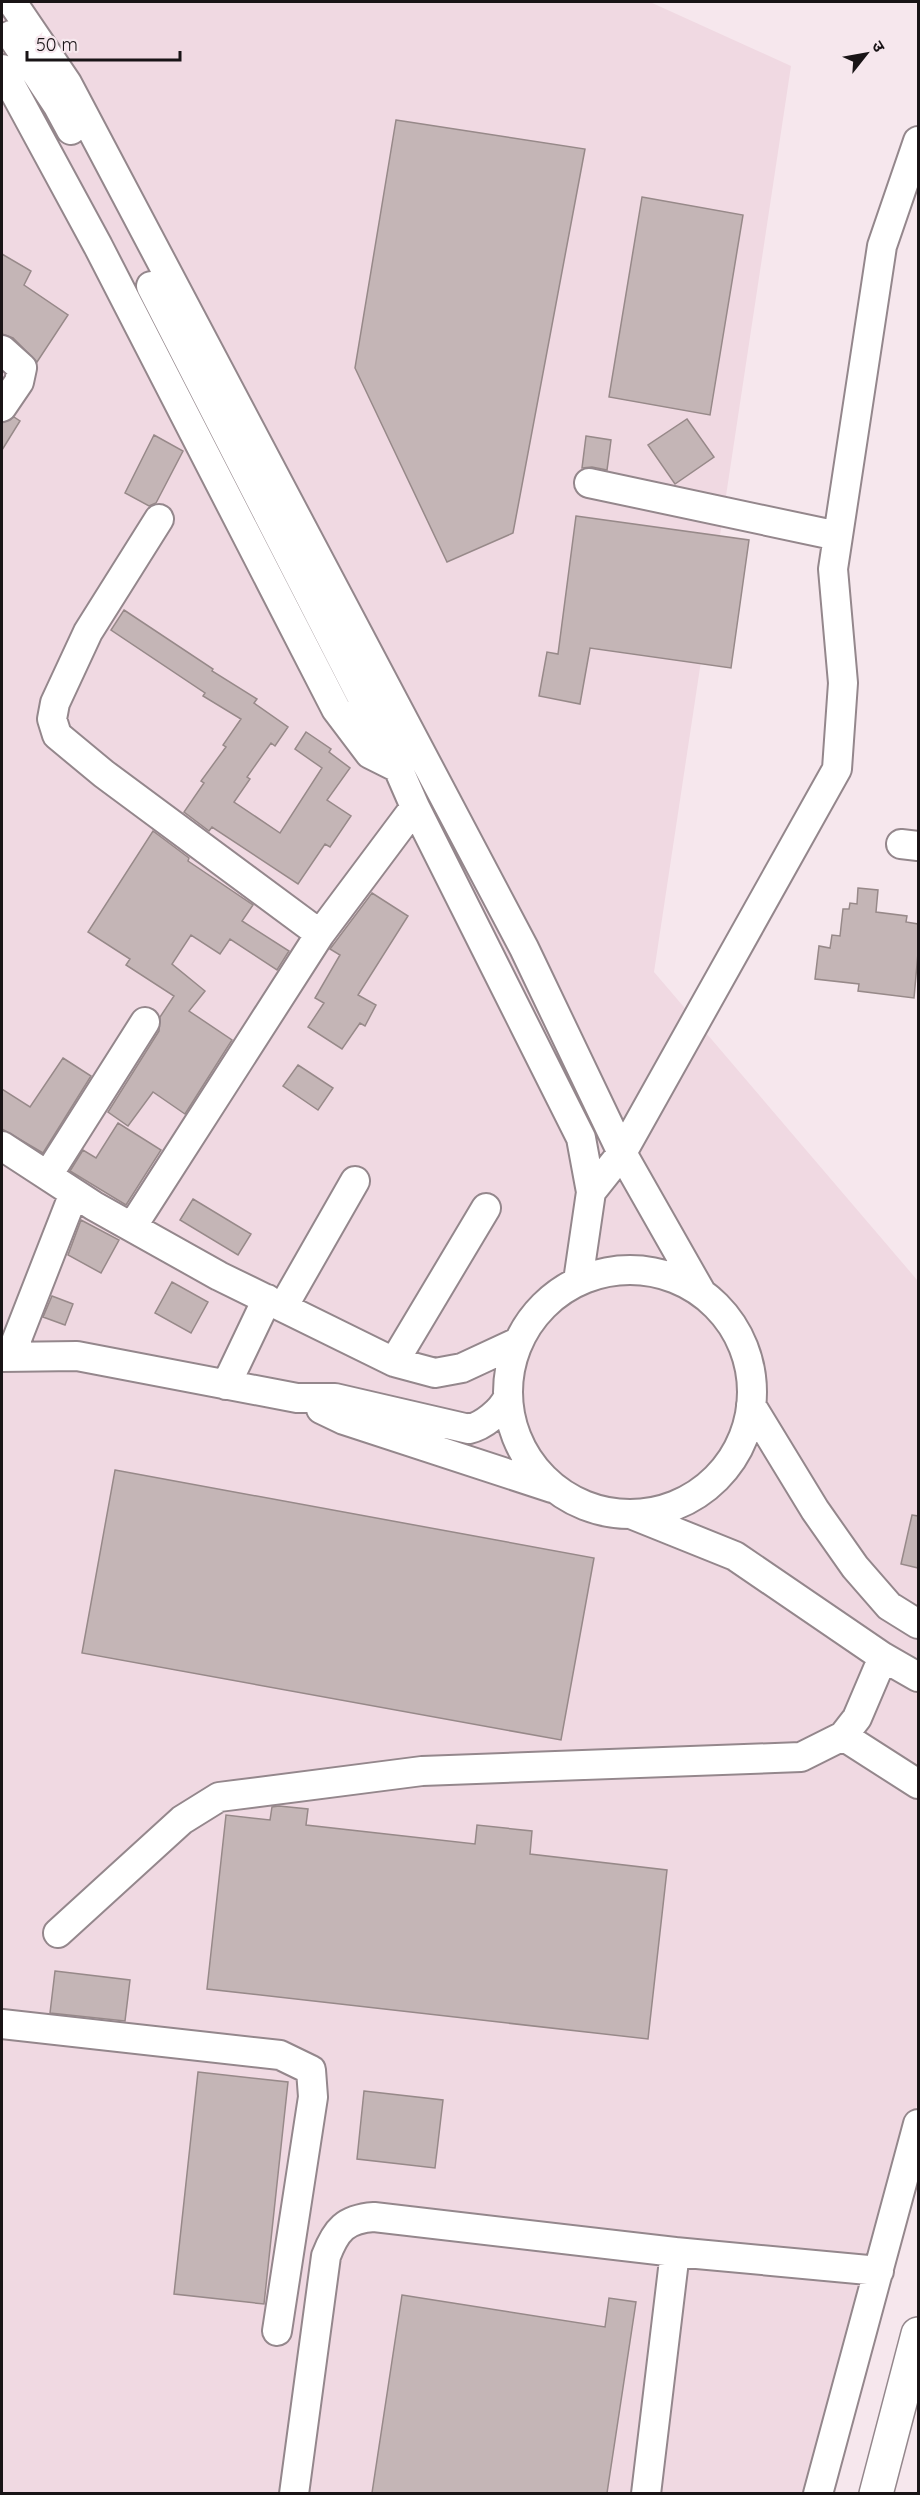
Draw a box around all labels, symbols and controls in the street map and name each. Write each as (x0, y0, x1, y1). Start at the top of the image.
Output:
scale bar (27, 24, 180, 62)
north arrow (836, 24, 896, 84)
text: 50 m (36, 33, 78, 56)
text: उ (868, 37, 890, 56)

